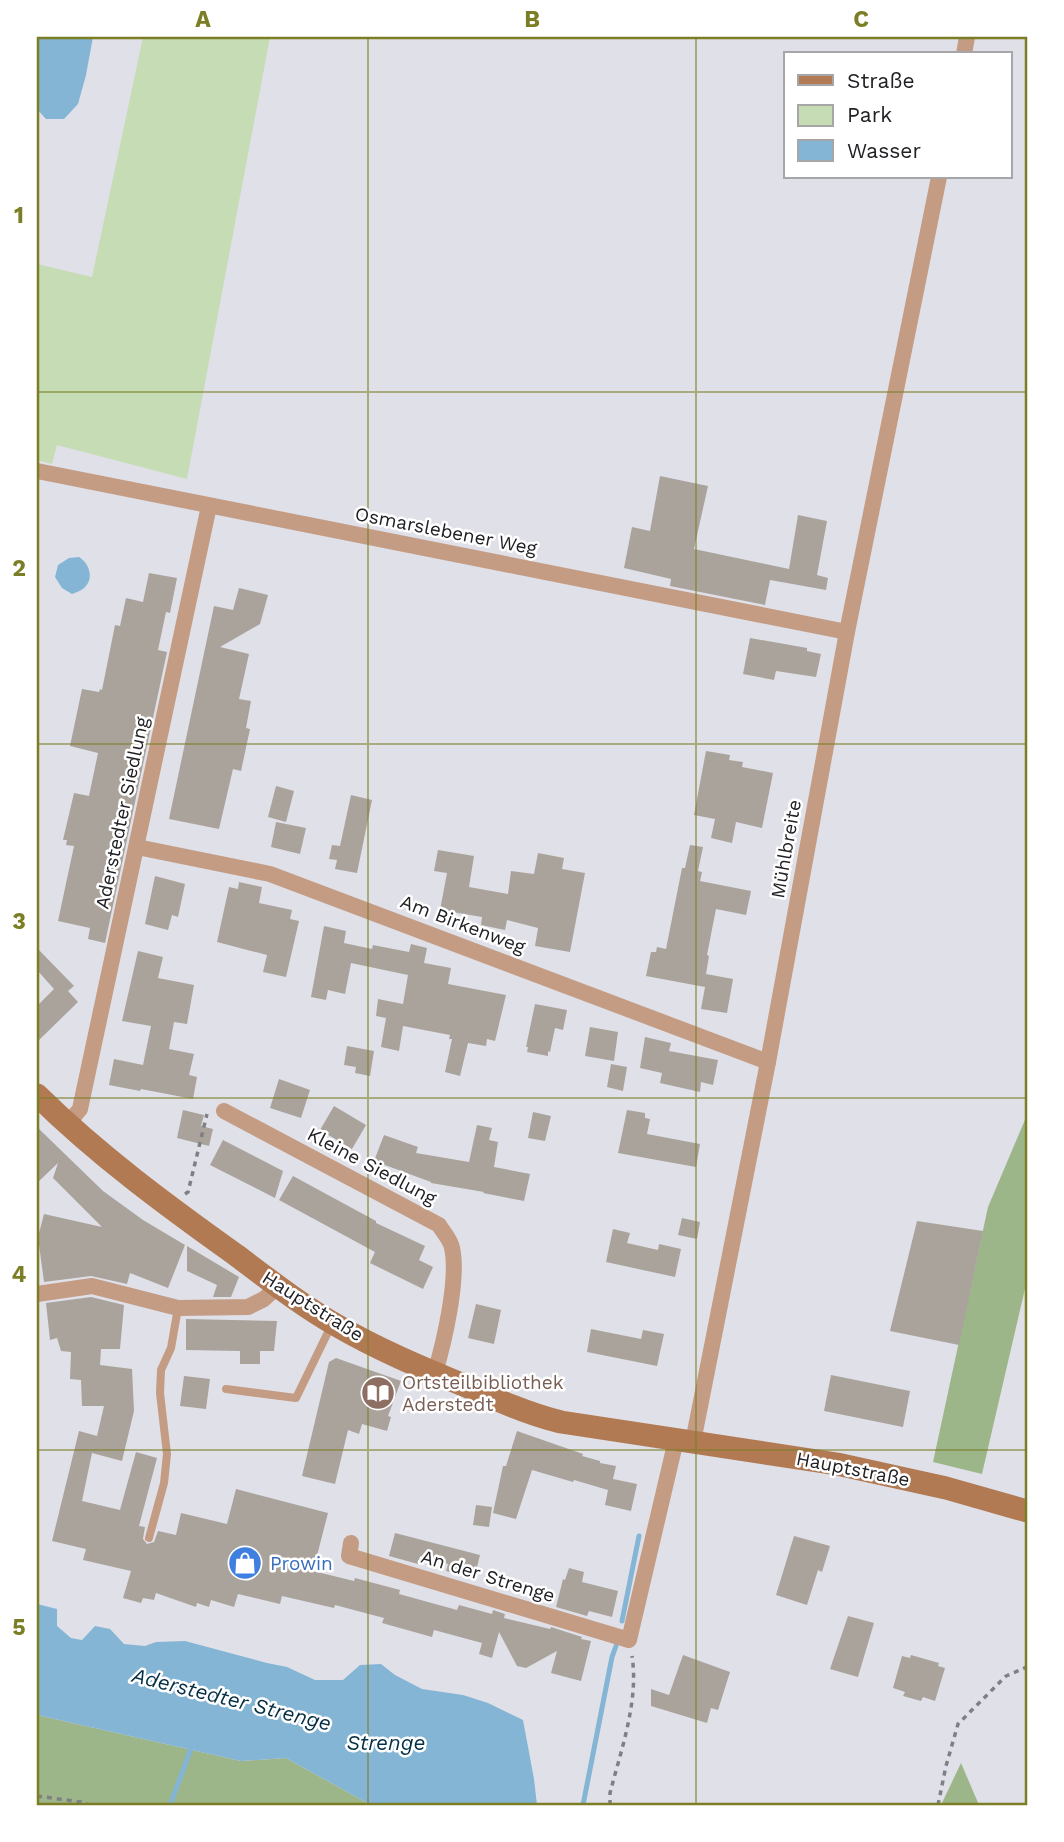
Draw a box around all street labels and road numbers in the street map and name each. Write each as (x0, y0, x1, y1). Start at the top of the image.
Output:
street label: Osmarslebener Weg (353, 502, 540, 560)
street label: Aderstedter Siedlung (90, 714, 154, 911)
street label: Mühlbreite (766, 798, 806, 900)
street label: Am Birkenweg (397, 890, 530, 959)
street label: Kleine Siedlung (304, 1122, 441, 1210)
street label: Hauptstraße (258, 1266, 368, 1346)
street label: Hauptstraße (794, 1447, 912, 1491)
street label: An der Strenge (418, 1545, 558, 1607)

